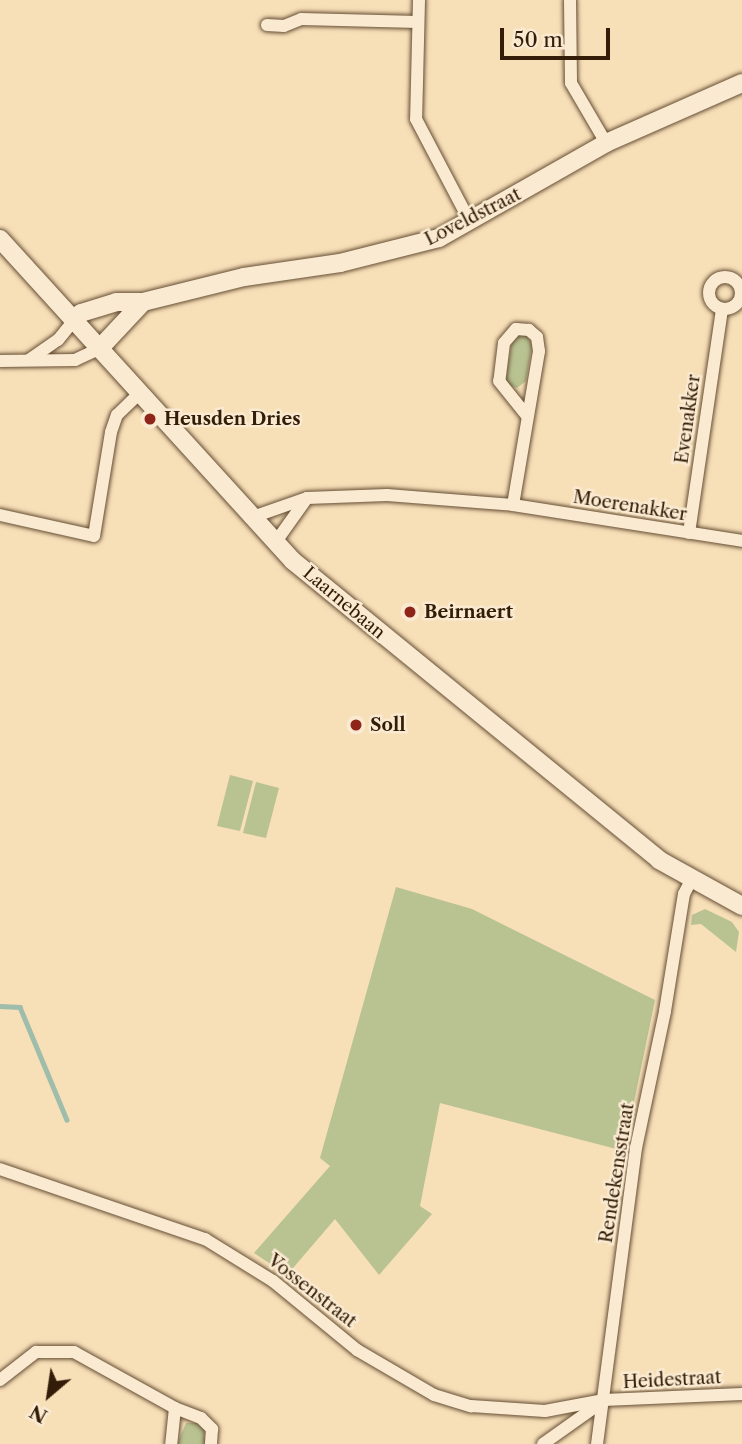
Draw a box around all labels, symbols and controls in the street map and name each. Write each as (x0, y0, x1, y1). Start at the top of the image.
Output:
scale bar (504, 14, 614, 58)
text: 50 m (513, 27, 563, 52)
street label: Loveldstraat (421, 184, 525, 250)
street label: Evenakker (671, 373, 705, 465)
place label: Heusden Dries (164, 408, 301, 430)
marker: Heusden Dries (142, 411, 158, 427)
street label: Moerenakker (572, 486, 688, 526)
street label: Laarnebaan (298, 562, 390, 644)
place label: Beirnaert (424, 601, 513, 623)
marker: Beirnaert (402, 604, 418, 620)
place label: Soll (370, 714, 406, 736)
marker: Soll (348, 717, 364, 733)
street label: Rendekensstraat (595, 1102, 639, 1244)
street label: Vossenstraat (263, 1250, 361, 1332)
north arrow (14, 1360, 84, 1430)
street label: Heidestraat (622, 1367, 722, 1393)
text: N (26, 1400, 51, 1428)

